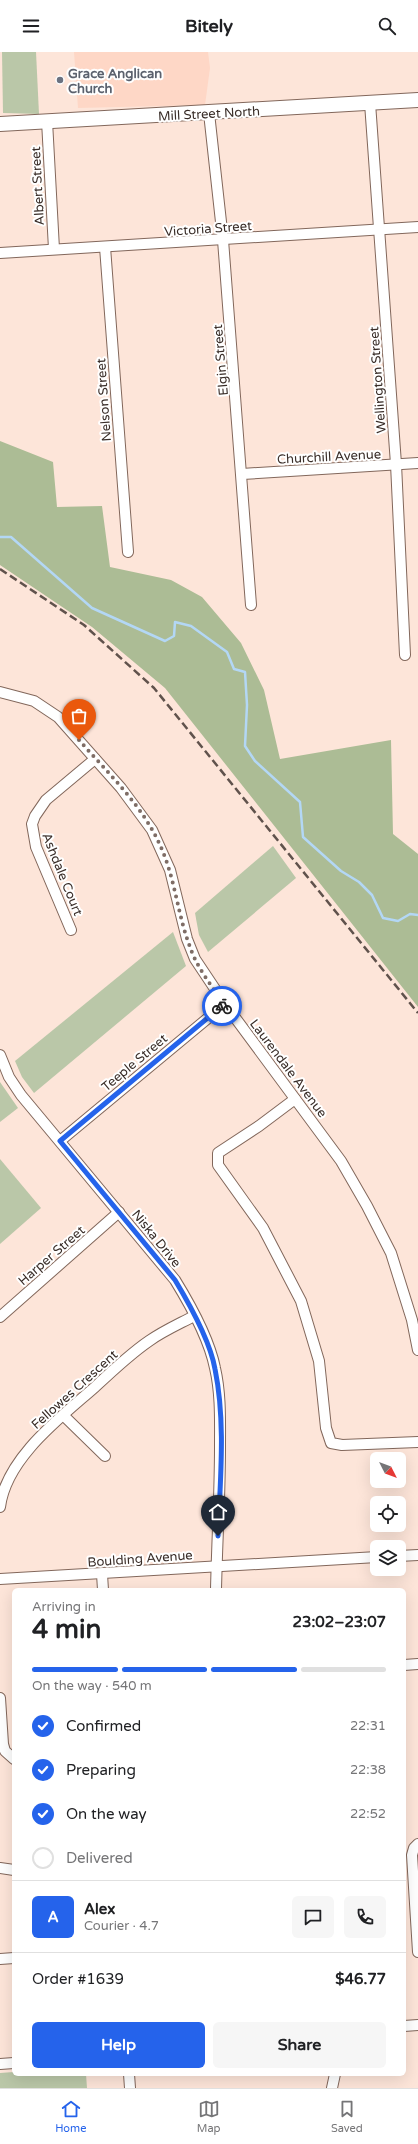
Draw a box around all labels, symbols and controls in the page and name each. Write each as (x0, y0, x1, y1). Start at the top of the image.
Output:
icon: menu (20, 15, 42, 37)
text: Bitely (185, 15, 233, 37)
icon: search (376, 15, 398, 37)
place label: Grace Anglican Church (68, 66, 162, 97)
marker: Grace Anglican Church (55, 75, 65, 85)
street label: Mill Street North (158, 103, 260, 125)
street label: Albert Street (28, 146, 48, 226)
street label: Victoria Street (164, 218, 252, 240)
street label: Elgin Street (210, 324, 232, 396)
street label: Wellington Street (366, 326, 390, 434)
street label: Nelson Street (93, 358, 115, 442)
street label: Churchill Avenue (277, 446, 381, 468)
pin (62, 699, 96, 740)
icon: bag (68, 705, 90, 727)
street label: Ashdale Court (38, 831, 86, 918)
courier (202, 986, 242, 1026)
icon: bike (211, 995, 233, 1017)
street label: Laurendale Avenue (246, 1016, 330, 1121)
street label: Teeple Street (98, 1031, 171, 1095)
street label: Niska Drive (128, 1207, 184, 1271)
street label: Harper Street (15, 1222, 88, 1289)
street label: Fellowes Crescent (28, 1347, 121, 1433)
north arrow (370, 1452, 406, 1488)
map controls (370, 1452, 406, 1576)
pin (201, 1495, 235, 1536)
button: locate (370, 1496, 406, 1532)
icon: home (207, 1501, 229, 1523)
button: layers (370, 1540, 406, 1576)
street label: Boulding Avenue (87, 1547, 193, 1571)
text: Arriving in (32, 1599, 96, 1615)
text: 23:02–23:07 (293, 1613, 386, 1631)
text: 4 min (32, 1614, 101, 1645)
text: On the way · 540 m (32, 1678, 152, 1694)
icon: check (32, 1715, 54, 1737)
text: Confirmed (66, 1717, 141, 1735)
text: 22:31 (350, 1718, 386, 1734)
icon: check (32, 1759, 54, 1781)
text: Preparing (66, 1761, 136, 1779)
text: 22:38 (350, 1762, 386, 1778)
icon: check (32, 1803, 54, 1825)
text: On the way (66, 1805, 146, 1823)
text: 22:52 (350, 1806, 386, 1822)
text: Delivered (66, 1849, 133, 1867)
button: chat (292, 1896, 334, 1938)
button: phone (344, 1896, 386, 1938)
text: Alex (84, 1900, 115, 1918)
text: A (47, 1908, 59, 1926)
text: Courier · 4.7 (84, 1918, 159, 1934)
text: Order #1639 (32, 1970, 124, 1988)
text: $46.77 (335, 1970, 386, 1988)
button: Help (32, 2022, 205, 2068)
button: Share (213, 2022, 386, 2068)
tab: Home (55, 2098, 86, 2135)
tab: Map (197, 2098, 221, 2135)
tab: Saved (331, 2098, 363, 2135)

